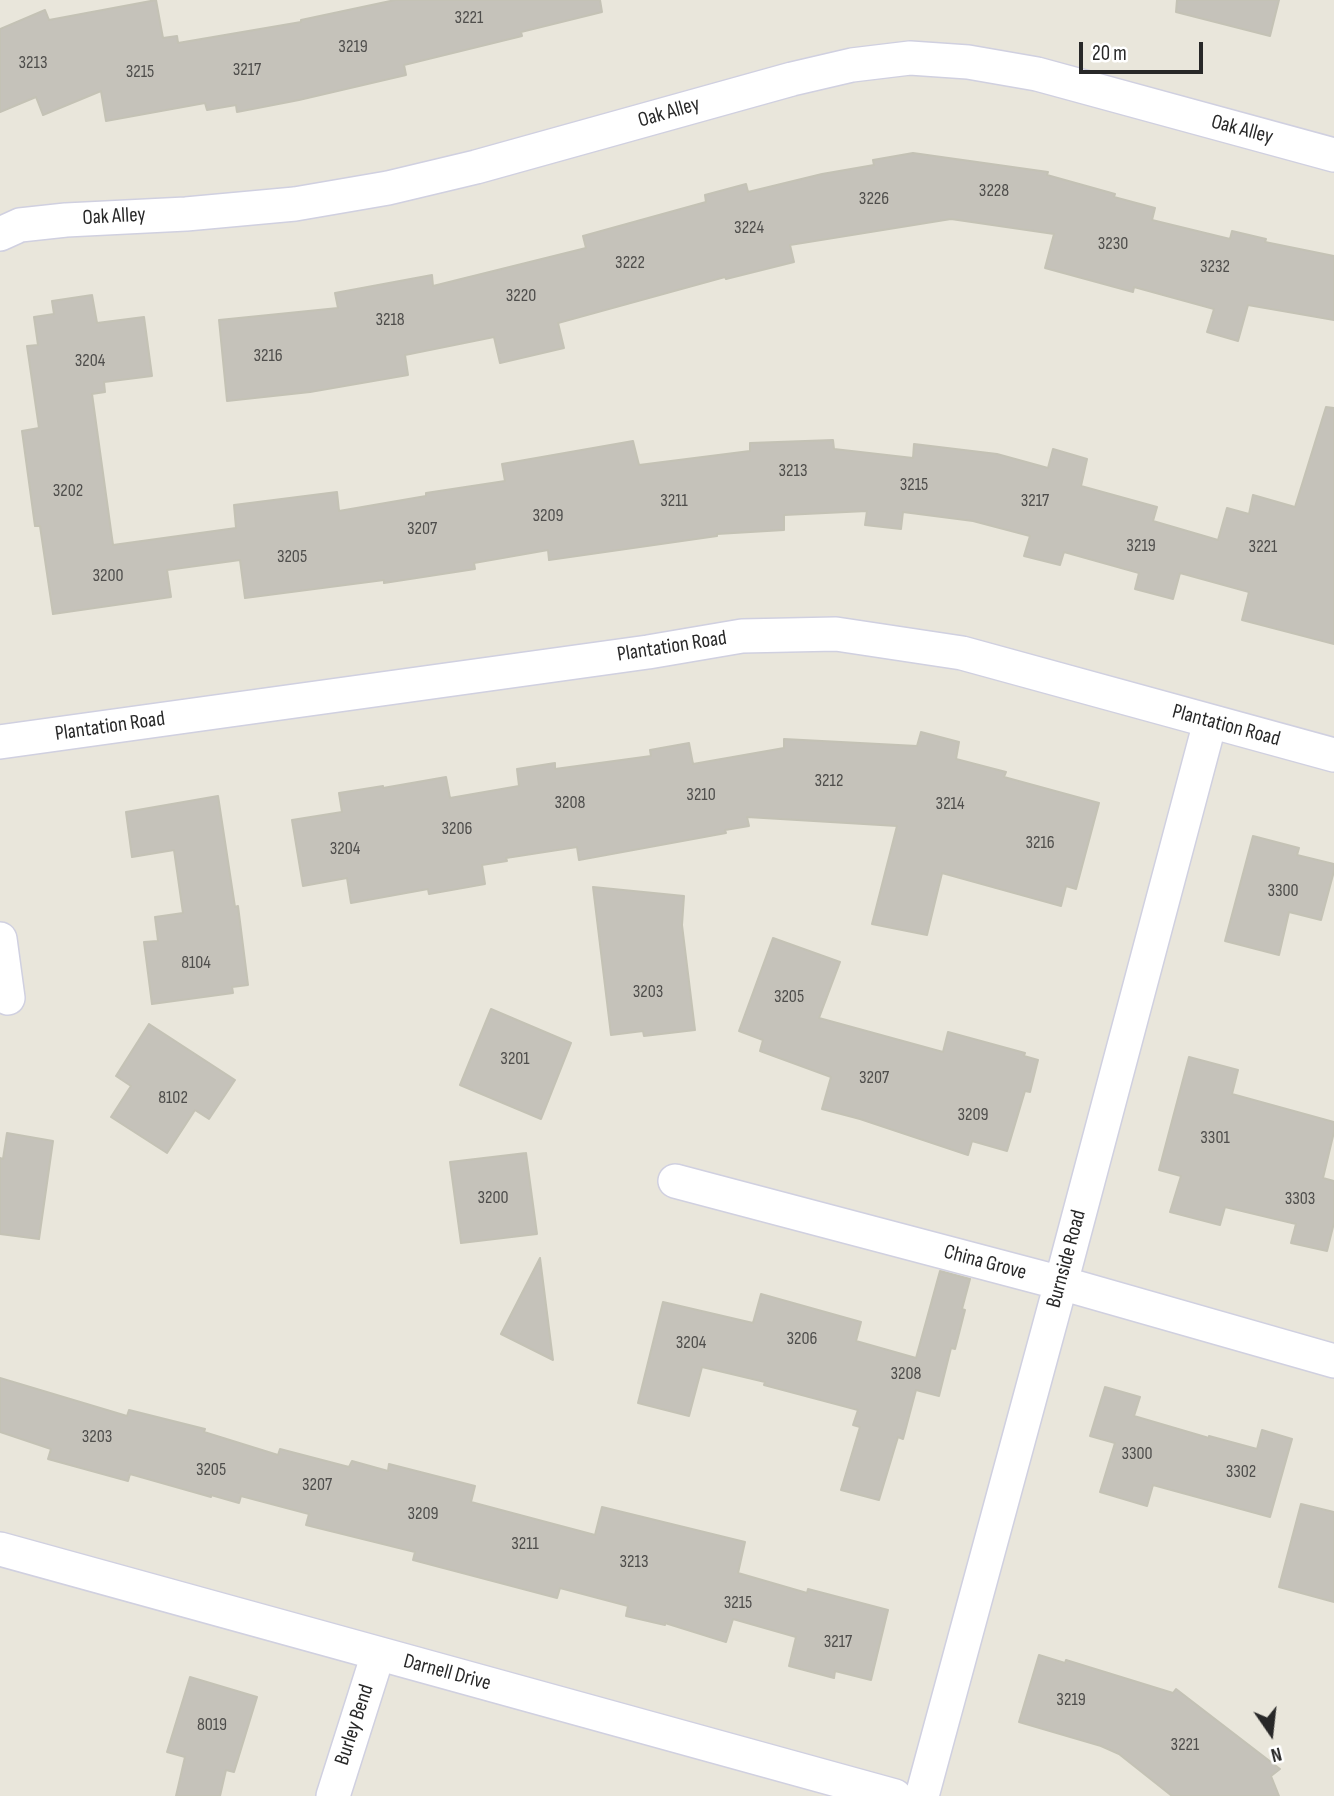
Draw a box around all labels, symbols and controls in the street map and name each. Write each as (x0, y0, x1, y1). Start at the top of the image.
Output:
house number: 3221 (455, 7, 483, 29)
scale bar (1082, 28, 1206, 72)
house number: 3219 (338, 36, 368, 58)
text: 20 m (1092, 41, 1127, 66)
house number: 3213 (19, 52, 47, 74)
house number: 3217 (233, 59, 261, 81)
house number: 3215 (126, 61, 154, 83)
street label: Oak Alley (635, 92, 703, 134)
street label: Oak Alley (1208, 110, 1276, 150)
house number: 3228 (979, 180, 1009, 202)
house number: 3226 (859, 188, 889, 210)
street label: Oak Alley (82, 203, 146, 231)
house number: 3224 (734, 217, 764, 239)
house number: 3230 (1098, 233, 1128, 255)
house number: 3222 (615, 252, 645, 274)
house number: 3232 (1200, 256, 1230, 278)
house number: 3220 (506, 285, 536, 307)
house number: 3218 (375, 309, 405, 331)
house number: 3216 (253, 345, 283, 367)
house number: 3204 (75, 350, 105, 372)
house number: 3213 (779, 460, 807, 482)
house number: 3215 (900, 474, 928, 496)
house number: 3202 (53, 480, 83, 502)
house number: 3211 (660, 490, 688, 512)
house number: 3217 (1021, 490, 1049, 512)
house number: 3209 (533, 505, 563, 527)
house number: 3207 (407, 518, 437, 540)
house number: 3219 (1126, 535, 1156, 557)
house number: 3221 (1249, 536, 1277, 558)
house number: 3205 (277, 546, 307, 568)
house number: 3200 (92, 565, 124, 587)
street label: Plantation Road (615, 626, 729, 668)
street label: Plantation Road (1169, 700, 1283, 752)
street label: Plantation Road (53, 707, 167, 747)
house number: 3212 (815, 770, 843, 792)
house number: 3210 (686, 784, 716, 806)
house number: 3208 (555, 792, 585, 814)
house number: 3214 (936, 793, 964, 815)
house number: 3206 (442, 818, 472, 840)
house number: 3216 (1025, 832, 1055, 854)
house number: 3204 (330, 838, 360, 860)
house number: 3300 (1267, 880, 1299, 902)
house number: 8104 (181, 952, 211, 974)
house number: 3203 (633, 981, 663, 1003)
house number: 3205 (774, 986, 804, 1008)
house number: 3201 (500, 1048, 530, 1070)
house number: 3207 (859, 1067, 889, 1089)
house number: 8102 (158, 1087, 188, 1109)
house number: 3209 (958, 1104, 988, 1126)
house number: 3301 (1200, 1127, 1230, 1149)
house number: 3200 (477, 1187, 509, 1209)
house number: 3303 (1285, 1188, 1315, 1210)
street label: Burnside Road (1042, 1207, 1092, 1311)
street label: China Grove (941, 1240, 1029, 1286)
house number: 3206 (787, 1328, 817, 1350)
house number: 3204 (676, 1332, 706, 1354)
house number: 3208 (891, 1363, 921, 1385)
house number: 3203 (82, 1426, 112, 1448)
house number: 3300 (1121, 1443, 1153, 1465)
house number: 3205 (196, 1459, 226, 1481)
house number: 3302 (1226, 1461, 1256, 1483)
house number: 3207 (302, 1474, 332, 1496)
house number: 3209 (408, 1503, 438, 1525)
house number: 3211 (511, 1533, 539, 1555)
house number: 3213 (620, 1551, 648, 1573)
house number: 3215 (724, 1592, 752, 1614)
house number: 3217 (824, 1631, 852, 1653)
street label: Darnell Drive (400, 1649, 494, 1697)
street label: Burley Bend (330, 1681, 380, 1769)
house number: 3219 (1056, 1689, 1086, 1711)
north arrow (1236, 1698, 1306, 1768)
house number: 8019 (197, 1714, 227, 1736)
house number: 3221 (1171, 1734, 1199, 1756)
text: N (1268, 1741, 1284, 1766)

